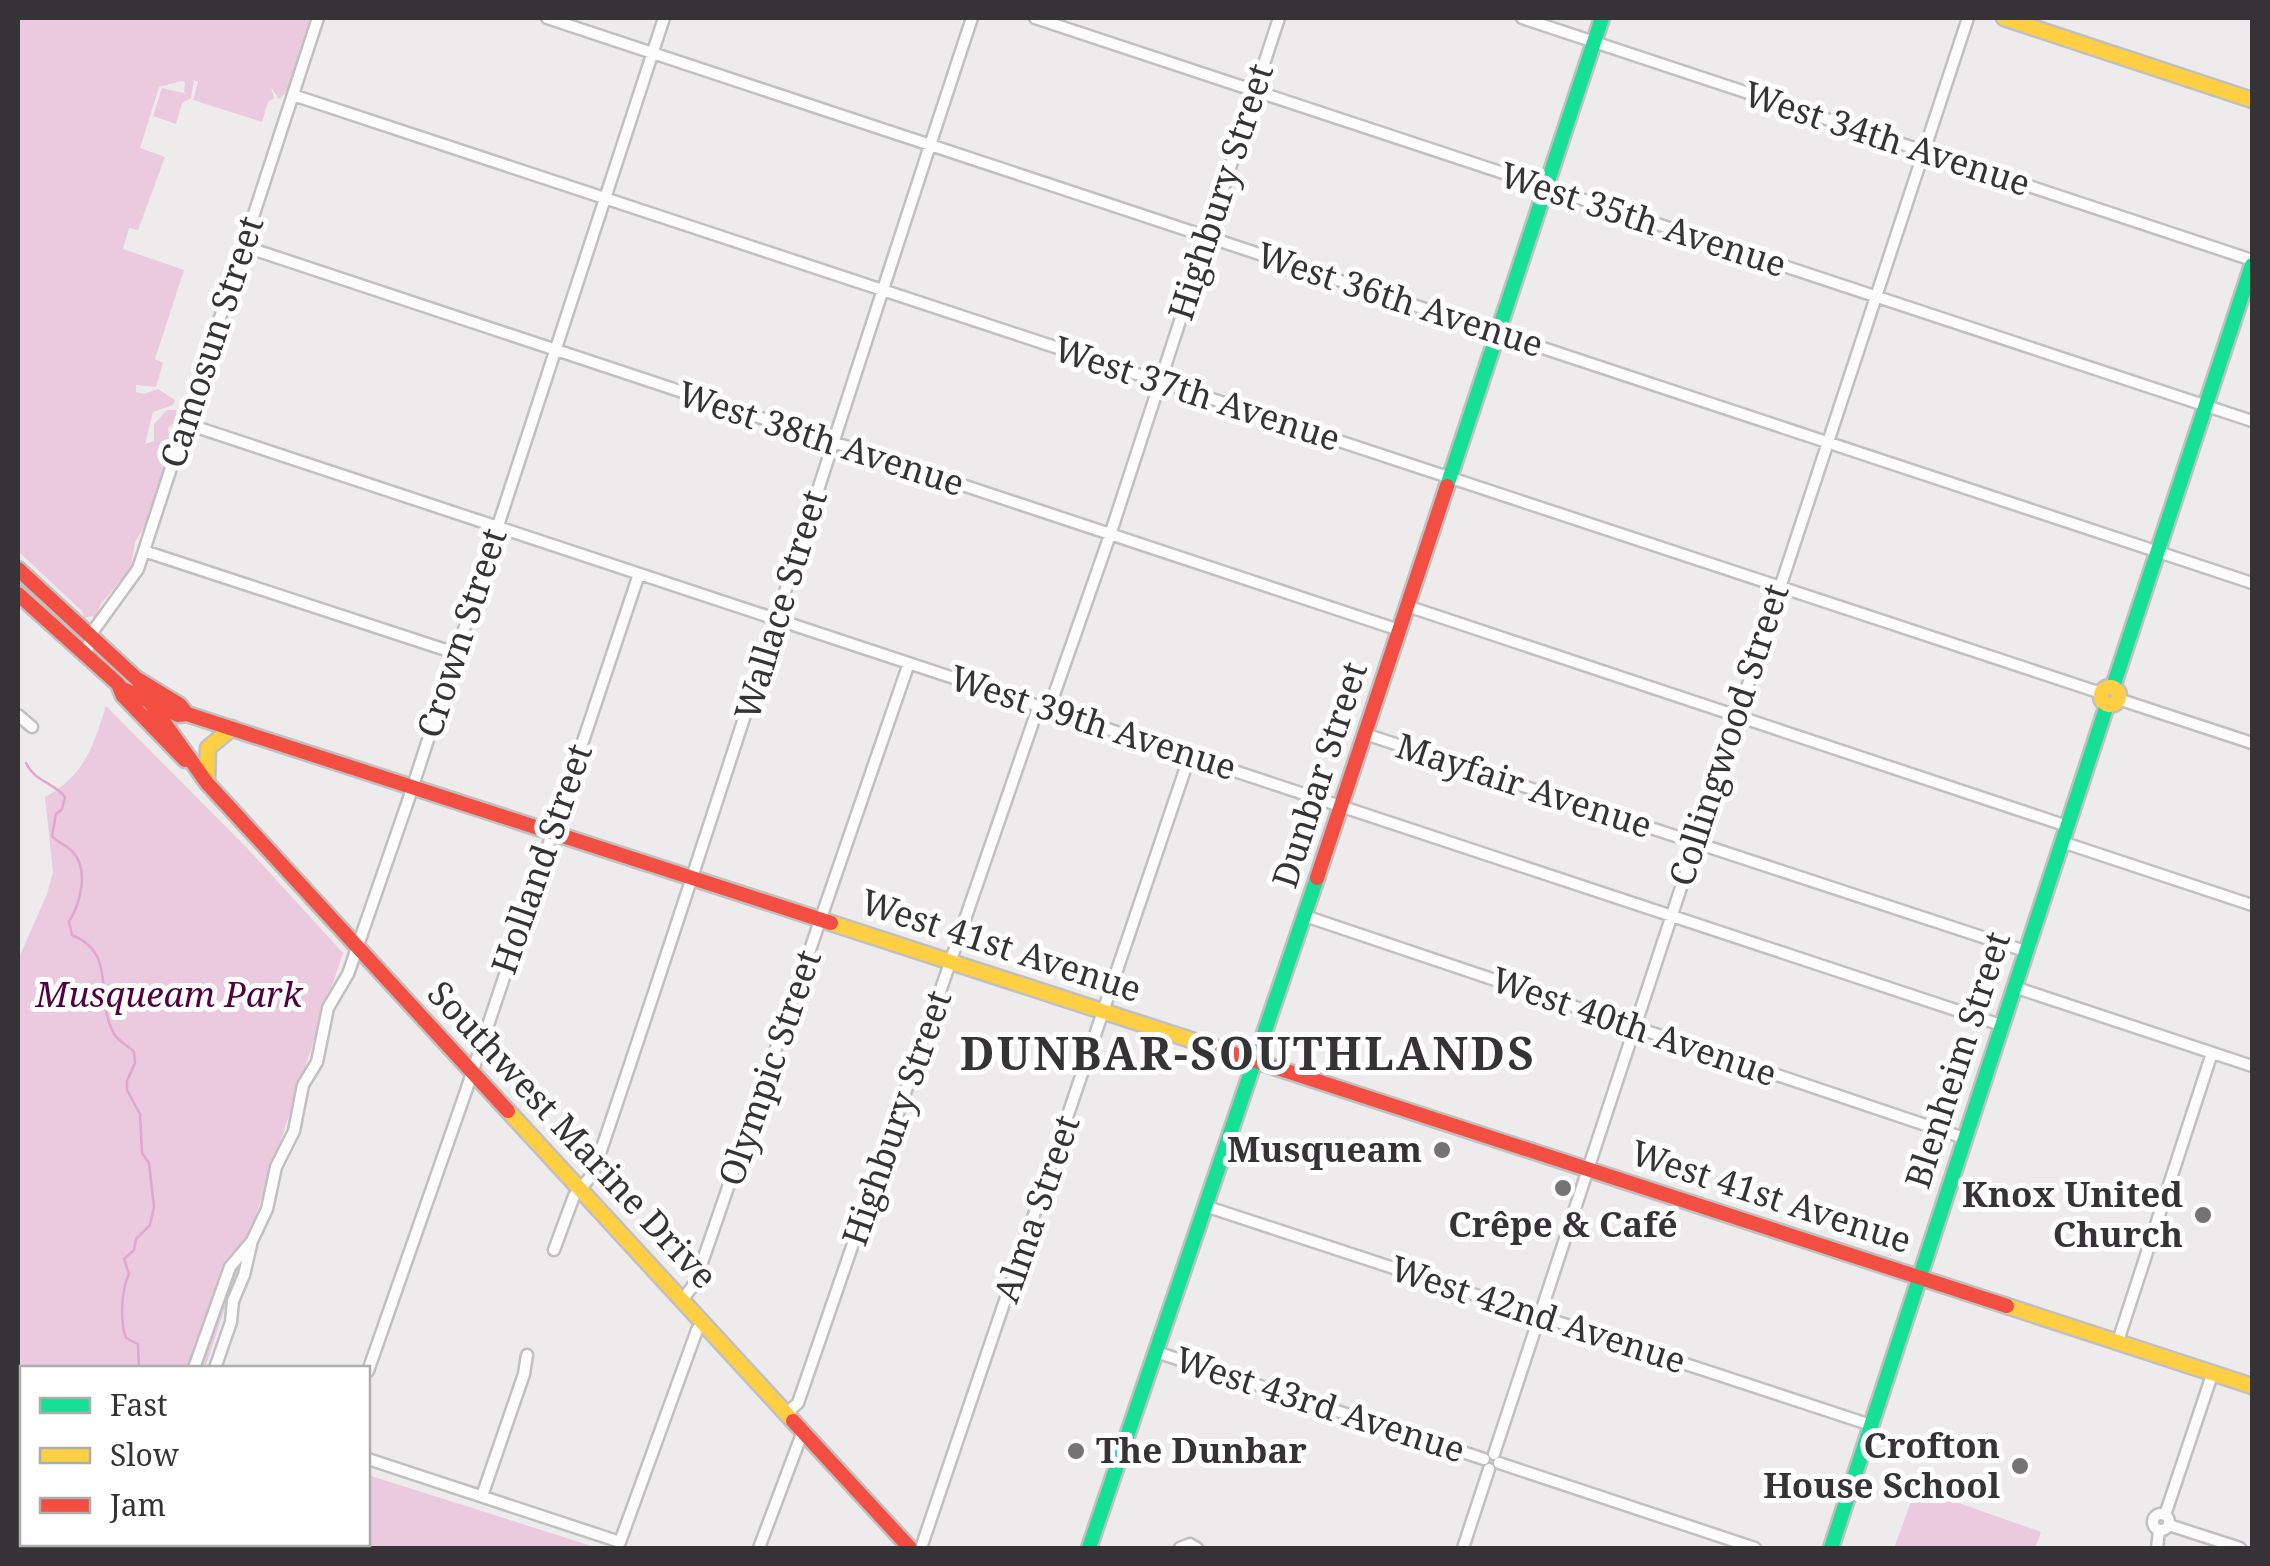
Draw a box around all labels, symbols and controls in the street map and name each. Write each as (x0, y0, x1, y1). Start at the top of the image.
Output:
street label: Highbury Street (1156, 57, 1283, 326)
street label: West 34th Avenue (1738, 69, 2037, 206)
street label: West 35th Avenue (1494, 150, 1793, 287)
street label: Camosun Street (148, 210, 273, 473)
street label: West 36th Avenue (1251, 230, 1550, 367)
street label: West 37th Avenue (1048, 324, 1347, 461)
street label: West 38th Avenue (672, 369, 971, 506)
street label: Wallace Street (722, 484, 837, 725)
street label: Crown Street (405, 522, 517, 743)
street label: Collingwood Street (1657, 578, 1799, 891)
street label: West 39th Avenue (944, 653, 1243, 790)
street label: Dunbar Street (1260, 656, 1377, 893)
street label: Mayfair Avenue (1391, 721, 1658, 848)
street label: Holland Street (479, 737, 602, 980)
street label: West 41st Avenue (855, 877, 1148, 1012)
street label: Blenheim Street (1893, 925, 2020, 1194)
street label: Olympic Street (706, 943, 831, 1192)
street label: West 40th Avenue (1486, 955, 1783, 1096)
park label: Musqueam Park (35, 970, 304, 1017)
street label: Southwest Marine Drive (418, 970, 728, 1298)
street label: Highbury Street (830, 984, 961, 1251)
district label: DUNBAR-SOUTHLANDS (960, 1022, 1536, 1083)
street label: Alma Street (982, 1109, 1090, 1308)
place label: Musqueam (1227, 1125, 1422, 1172)
street label: West 41st Avenue (1625, 1128, 1918, 1263)
marker: Musqueam (1431, 1139, 1453, 1161)
place label: Knox United Church (1962, 1170, 2183, 1257)
marker: Crêpe & Café (1552, 1177, 1574, 1199)
place label: Crêpe & Café (1448, 1200, 1678, 1247)
marker: Knox United Church (2192, 1204, 2214, 1226)
street label: West 42nd Avenue (1385, 1244, 1692, 1383)
street label: West 43rd Avenue (1170, 1335, 1471, 1473)
legend (20, 1366, 370, 1546)
text: Fast (110, 1384, 167, 1425)
place label: Crofton House School (1763, 1421, 2000, 1508)
place label: The Dunbar (1096, 1426, 1307, 1473)
text: Slow (110, 1434, 179, 1475)
marker: The Dunbar (1065, 1440, 1087, 1462)
marker: Crofton House School (2009, 1455, 2031, 1477)
text: Jam (109, 1484, 166, 1525)

